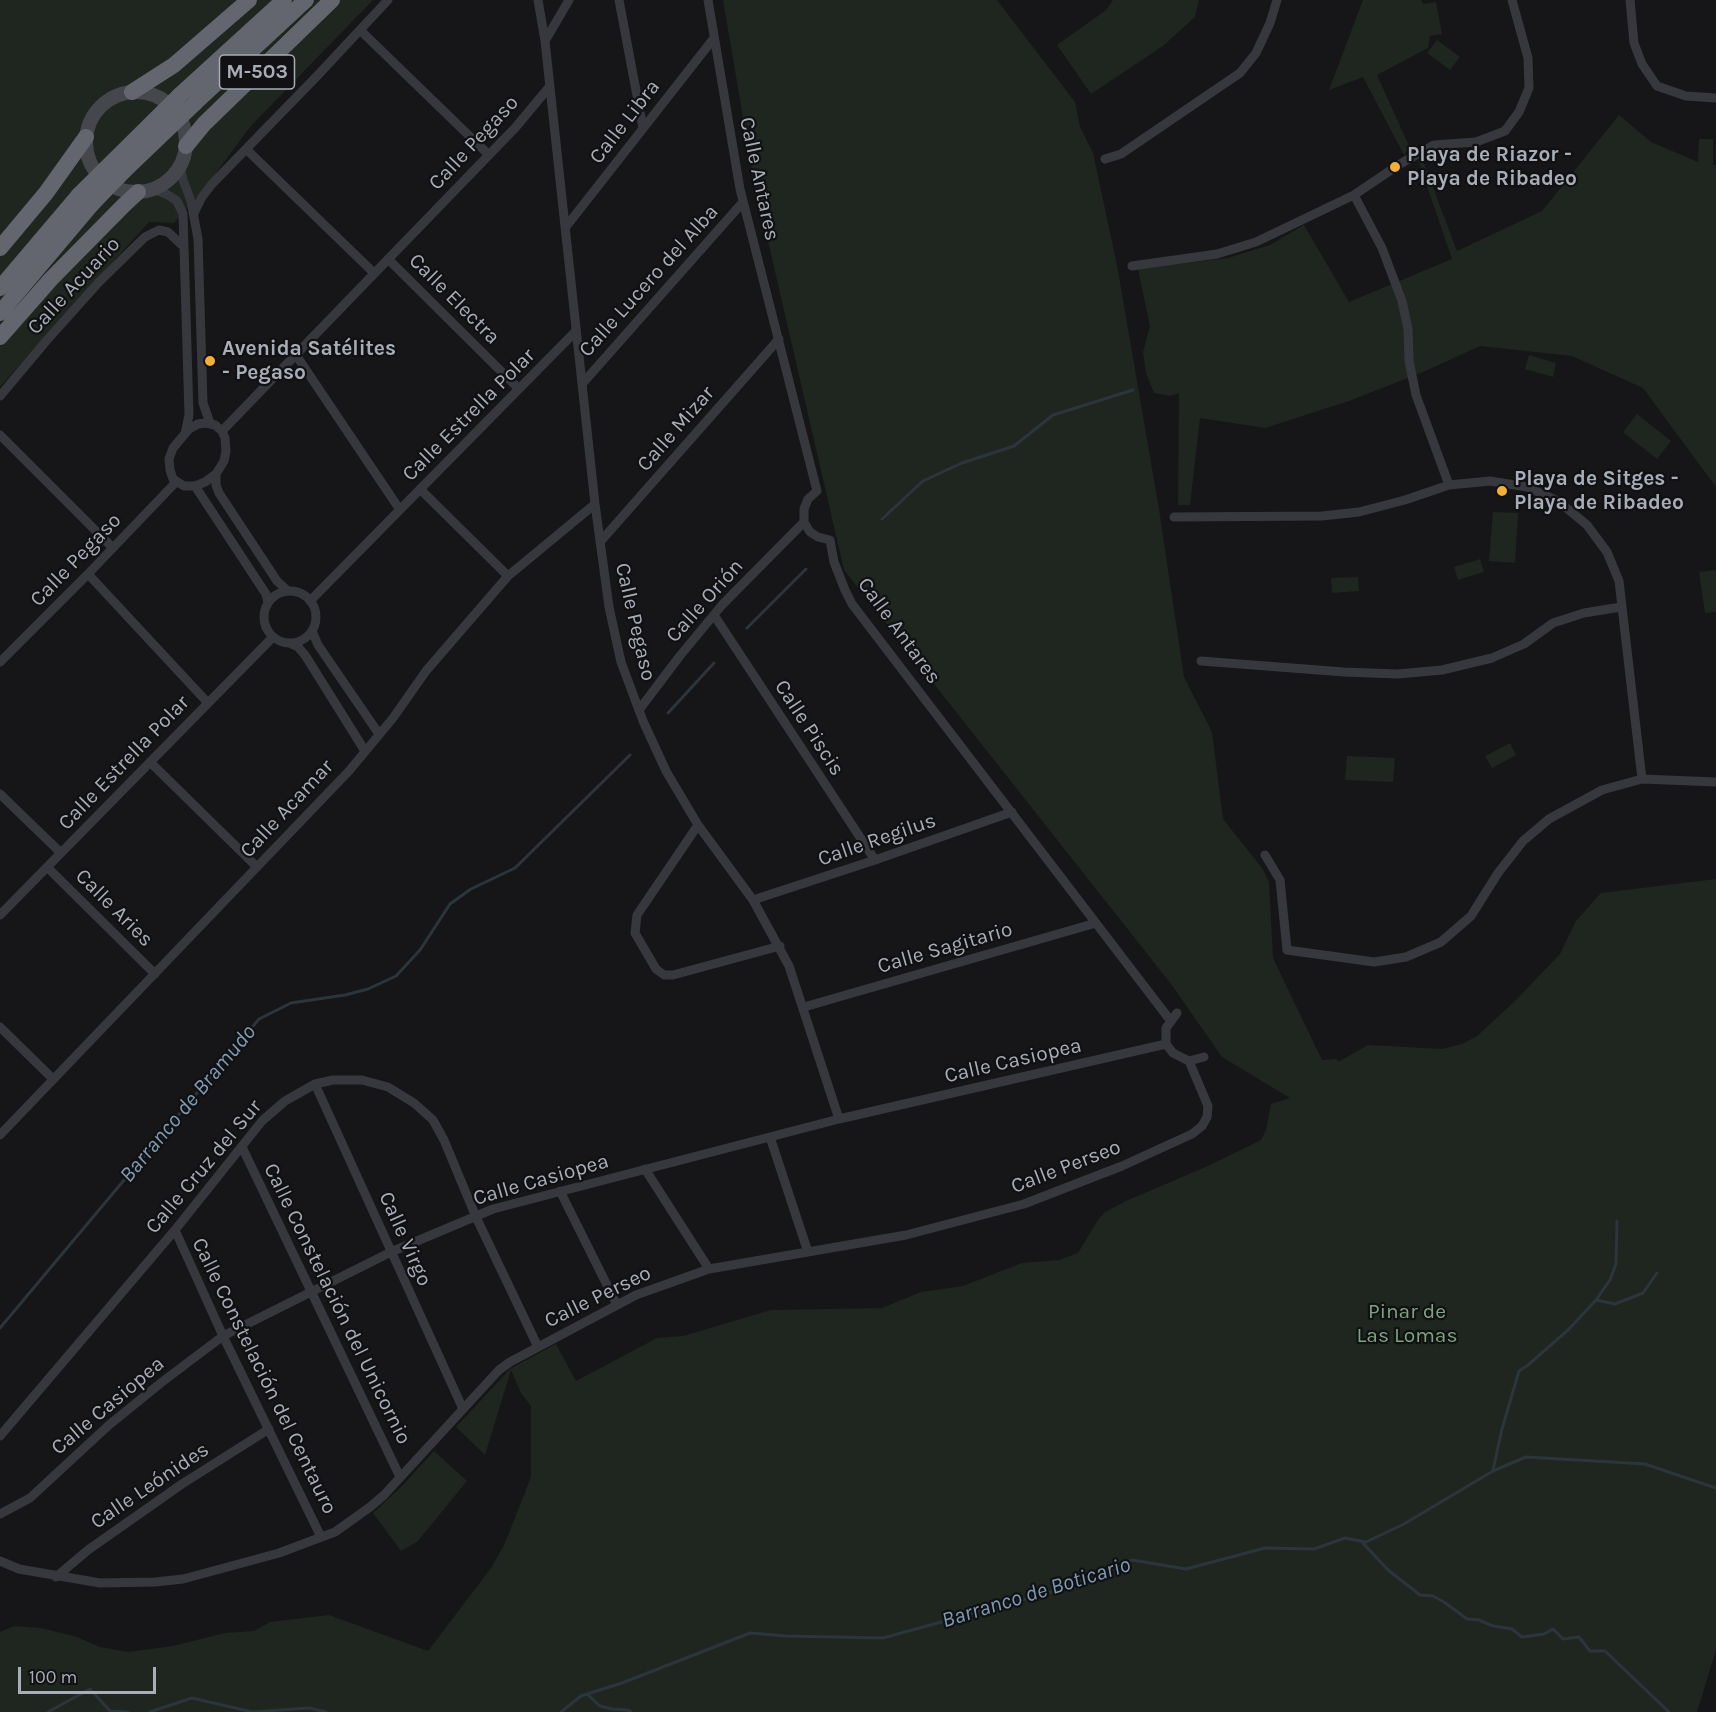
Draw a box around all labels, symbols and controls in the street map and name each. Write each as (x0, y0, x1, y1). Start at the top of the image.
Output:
road number: M-503 (220, 55, 294, 89)
street label: Calle Libra (584, 75, 666, 169)
street label: Calle Pegaso (424, 90, 524, 196)
street label: Calle Antares (734, 115, 784, 243)
place label: Playa de Riazor - Playa de Ribadeo (1407, 142, 1577, 192)
marker: Playa de Riazor - Playa de Ribadeo (1388, 160, 1402, 174)
street label: Calle Lucero del Alba (574, 200, 724, 362)
street label: Calle Acuario (22, 232, 126, 340)
street label: Calle Electra (403, 248, 505, 350)
place label: Avenida Satélites - Pegaso (222, 336, 396, 386)
street label: Calle Estrella Polar (397, 343, 541, 487)
marker: Avenida Satélites - Pegaso (203, 354, 217, 368)
street label: Calle Mizar (632, 381, 720, 477)
place label: Playa de Sitges - Playa de Ribadeo (1514, 466, 1684, 516)
marker: Playa de Sitges - Playa de Ribadeo (1495, 484, 1509, 498)
street label: Calle Pegaso (25, 508, 127, 612)
street label: Calle Orión (661, 554, 749, 648)
street label: Calle Pegaso (609, 561, 661, 683)
street label: Calle Antares (852, 573, 946, 689)
street label: Calle Piscis (769, 675, 849, 781)
street label: Calle Estrella Polar (53, 690, 195, 836)
street label: Calle Acamar (235, 755, 339, 863)
street label: Calle Regilus (815, 808, 939, 872)
street label: Calle Aries (70, 864, 158, 952)
street label: Calle Sagitario (875, 917, 1015, 979)
water label: Barranco de Bramudo (114, 1020, 262, 1188)
street label: Calle Casiopea (942, 1033, 1084, 1089)
street label: Calle Cruz del Sur (141, 1095, 267, 1239)
street label: Calle Perseo (1008, 1135, 1124, 1199)
street label: Calle Casiopea (470, 1149, 612, 1211)
street label: Calle Constelación del Unicornio (258, 1159, 416, 1449)
street label: Calle Virgo (373, 1188, 437, 1290)
street label: Calle Constelación del Centauro (186, 1234, 342, 1518)
street label: Calle Perseo (541, 1260, 655, 1334)
park label: Pinar de Las Lomas (1357, 1299, 1457, 1349)
street label: Calle Casiopea (46, 1351, 170, 1461)
street label: Calle Leónides (86, 1437, 214, 1535)
water label: Barranco de Boticario (938, 1552, 1134, 1634)
scale bar (21, 1655, 159, 1693)
text: 100 m (29, 1666, 77, 1688)

